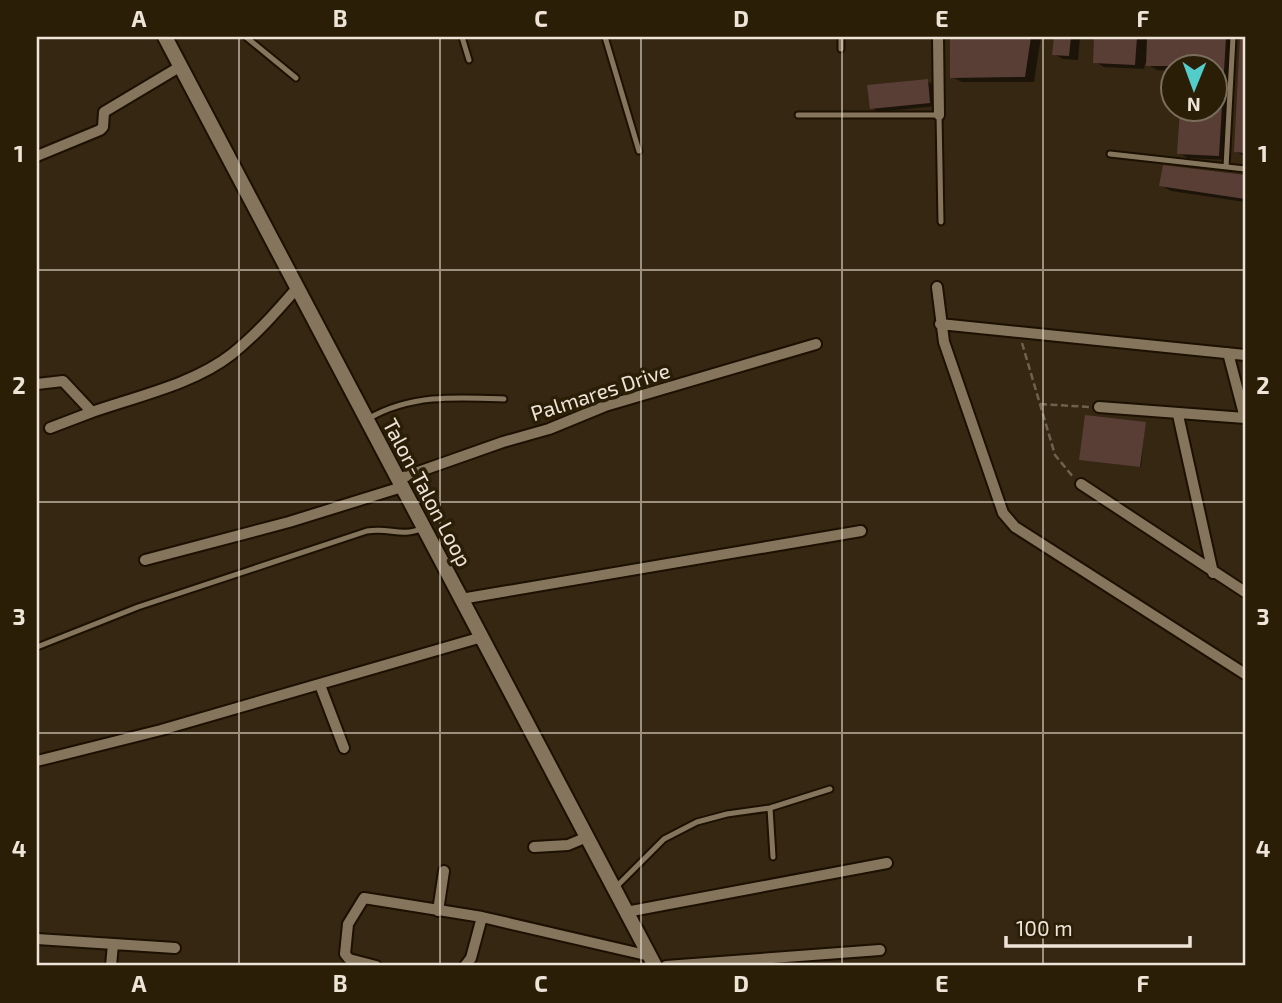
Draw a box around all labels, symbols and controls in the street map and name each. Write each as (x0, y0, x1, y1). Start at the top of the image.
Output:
text: A (131, 4, 147, 32)
text: B (333, 4, 347, 32)
text: C (534, 4, 548, 32)
text: D (733, 4, 749, 32)
text: E (935, 4, 949, 32)
text: F (1137, 4, 1150, 32)
north arrow (1160, 52, 1230, 122)
text: N (1187, 94, 1201, 117)
text: 1 (14, 139, 24, 167)
text: 1 (1258, 139, 1268, 167)
street label: Palmares Drive (527, 357, 673, 425)
text: 2 (12, 371, 26, 399)
text: 2 (1256, 371, 1270, 399)
street label: Talon-Talon Loop (378, 414, 478, 570)
text: 3 (12, 602, 26, 630)
text: 3 (1256, 602, 1270, 630)
text: 4 (12, 834, 26, 862)
text: 4 (1256, 834, 1270, 862)
scale bar (1006, 905, 1189, 949)
text: 100 m (1016, 915, 1073, 940)
text: A (131, 969, 147, 997)
text: B (333, 969, 347, 997)
text: C (534, 969, 548, 997)
text: D (733, 969, 749, 997)
text: E (935, 969, 949, 997)
text: F (1137, 969, 1150, 997)

